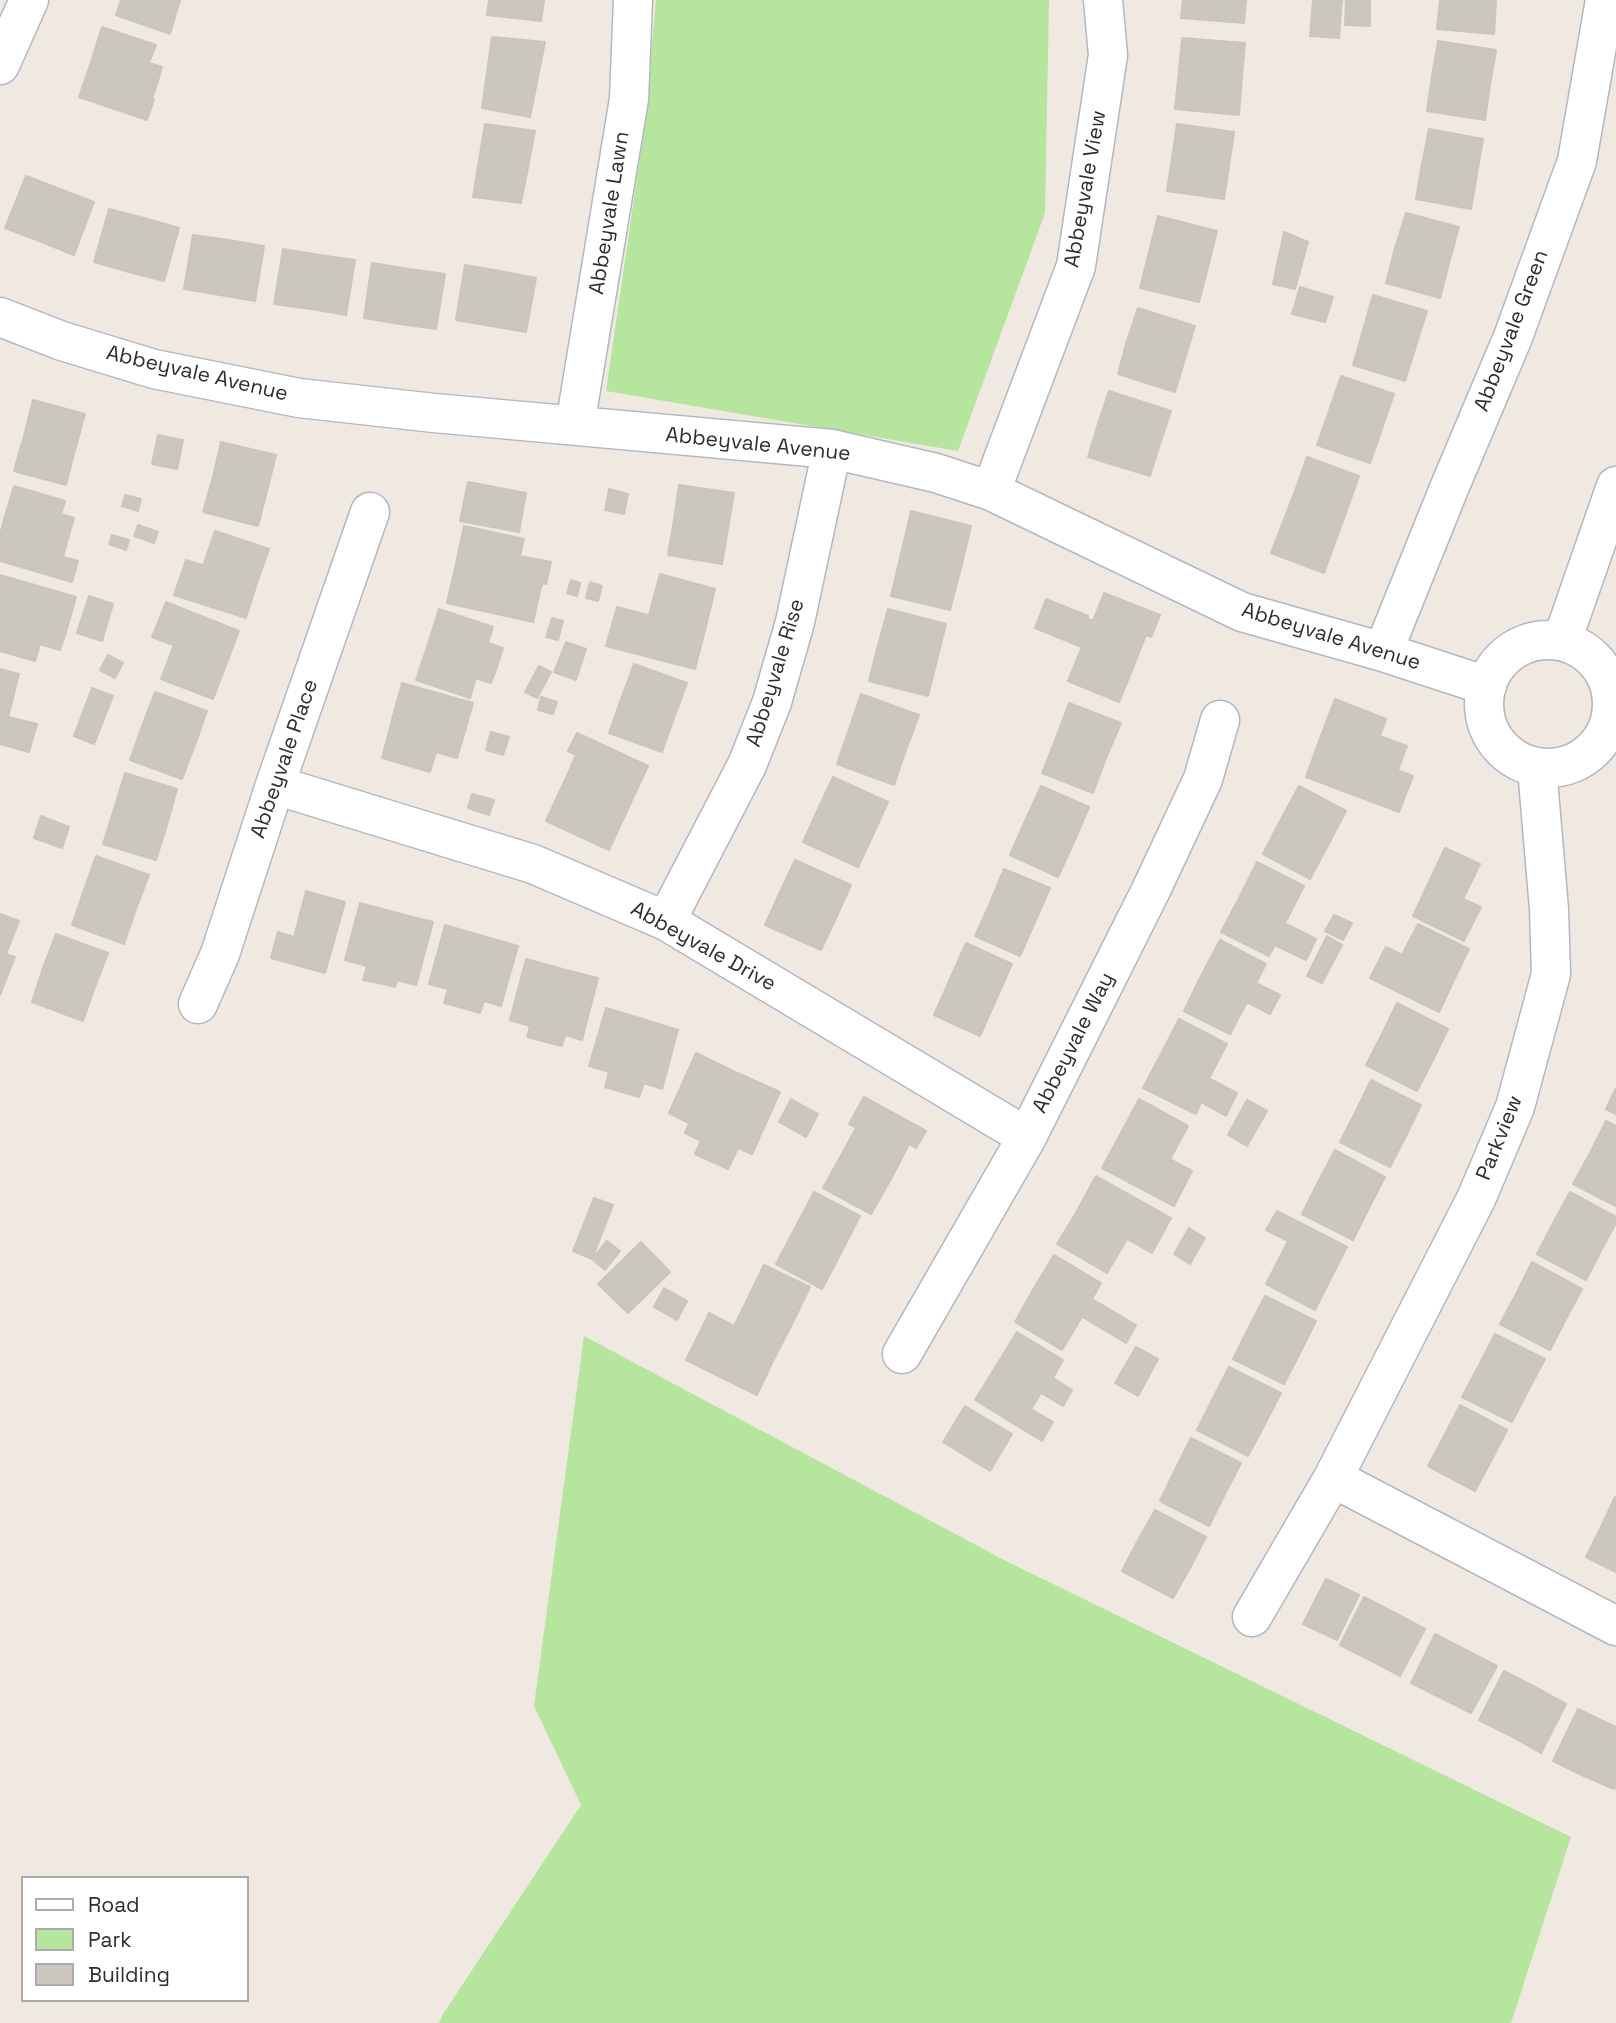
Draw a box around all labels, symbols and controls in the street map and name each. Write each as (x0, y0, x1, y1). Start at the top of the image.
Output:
street label: Abbeyvale View (1060, 109, 1112, 269)
street label: Abbeyvale Lawn (585, 130, 635, 296)
street label: Abbeyvale Green (1470, 247, 1554, 415)
street label: Abbeyvale Avenue (104, 341, 290, 407)
street label: Abbeyvale Avenue (664, 423, 852, 467)
street label: Abbeyvale Rise (742, 596, 810, 750)
street label: Abbeyvale Avenue (1238, 598, 1424, 676)
street label: Abbeyvale Place (246, 676, 324, 842)
street label: Abbeyvale Drive (626, 897, 780, 997)
street label: Abbeyvale Way (1028, 968, 1120, 1118)
street label: Parkview (1472, 1092, 1528, 1184)
legend (21, 1876, 248, 2002)
text: Road (88, 1891, 140, 1918)
text: Park (88, 1926, 132, 1953)
text: Building (88, 1961, 170, 1988)

